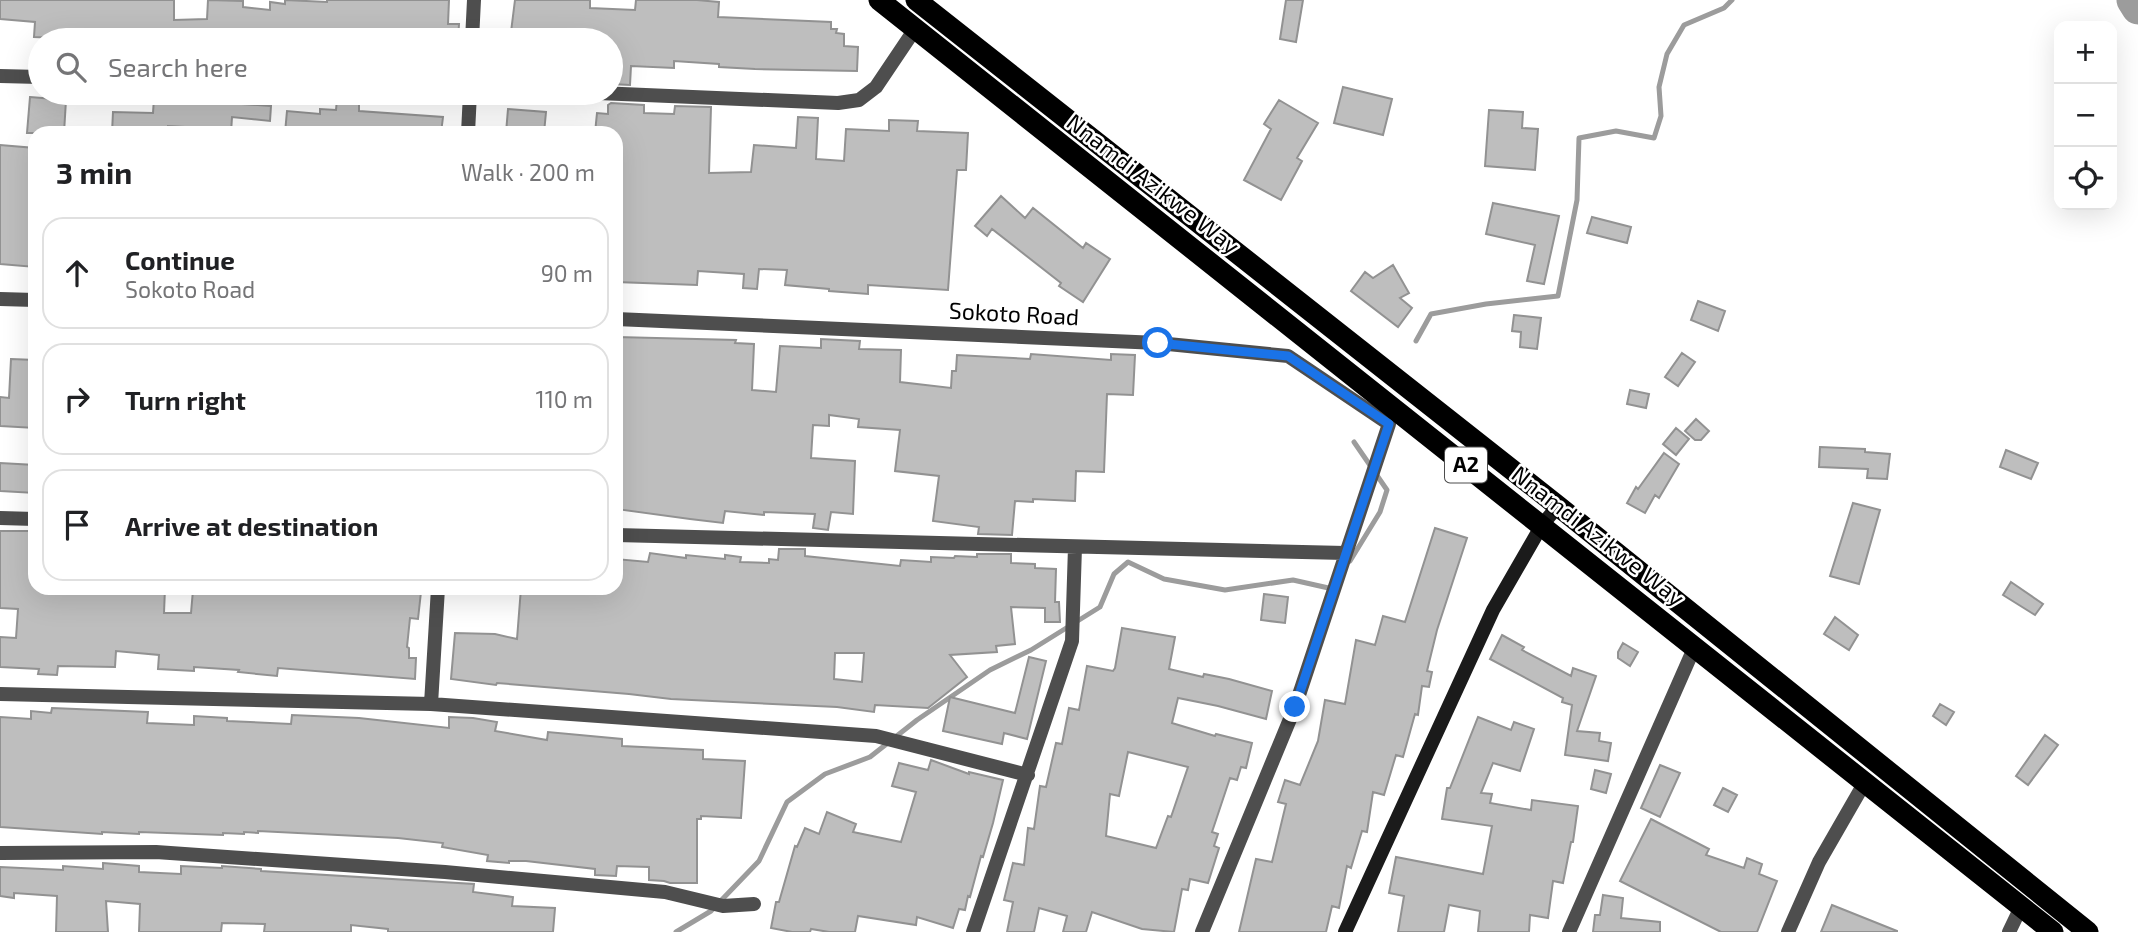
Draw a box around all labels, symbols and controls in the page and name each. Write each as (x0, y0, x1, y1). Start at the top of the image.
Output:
map controls (2054, 21, 2117, 210)
button: + (2054, 21, 2117, 84)
search box (28, 28, 623, 105)
icon: search (52, 48, 90, 86)
text: Search here (108, 51, 248, 82)
button: − (2054, 84, 2117, 147)
street label: Nnamdi Azikwe Way (1062, 107, 1246, 259)
button: locate (2054, 147, 2117, 210)
text: 3 min (56, 154, 132, 190)
text: Walk · 200 m (461, 158, 595, 186)
text: Continue (125, 244, 235, 275)
icon: ahead (58, 254, 96, 292)
text: 90 m (541, 259, 593, 287)
text: Sokoto Road (125, 275, 255, 303)
street label: Sokoto Road (948, 296, 1080, 330)
route start (1142, 327, 1173, 358)
icon: right (58, 380, 96, 418)
text: Turn right (125, 384, 246, 415)
text: 110 m (536, 385, 593, 413)
road number: A2 (1445, 448, 1487, 482)
street label: Nnamdi Azikwe Way (1507, 459, 1691, 611)
icon: arrive (58, 506, 96, 544)
text: Arrive at destination (125, 510, 378, 541)
route end (1279, 691, 1310, 722)

